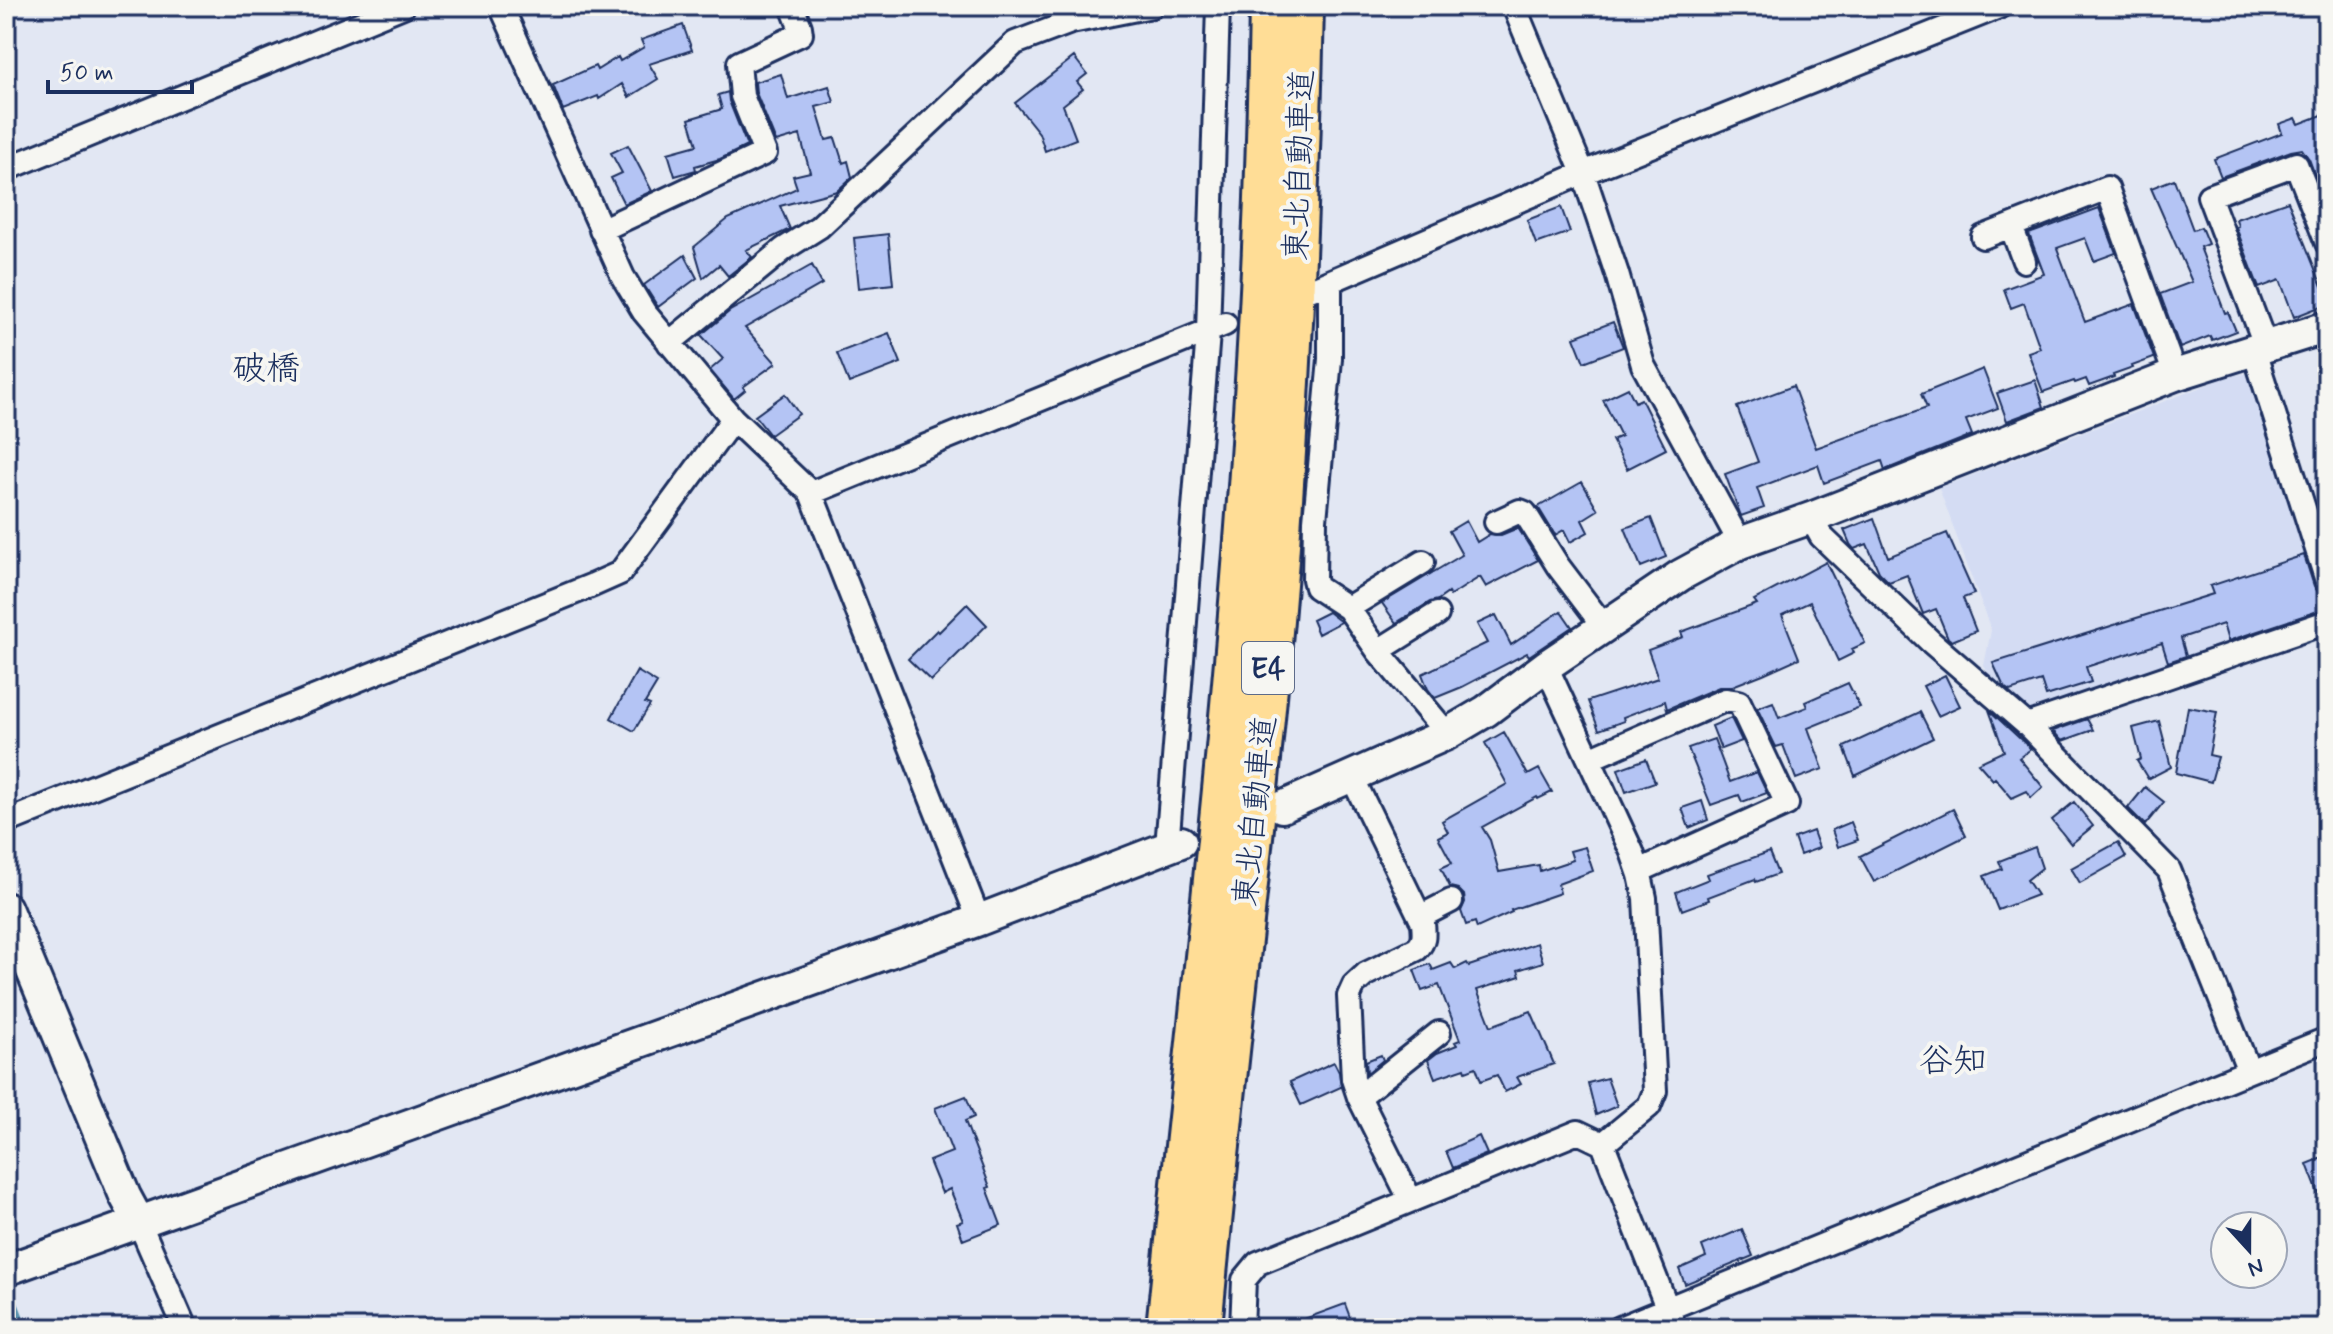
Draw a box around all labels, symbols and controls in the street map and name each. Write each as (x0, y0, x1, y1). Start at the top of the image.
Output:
scale bar (48, 44, 192, 94)
text: 50 m (60, 58, 114, 89)
street label: 東北自動車道 (1276, 68, 1324, 262)
district label: 破橋 (232, 347, 300, 392)
road number: E4 (1242, 642, 1294, 694)
street label: 東北自動車道 (1225, 714, 1287, 909)
district label: 谷知 (1919, 1039, 1987, 1084)
north arrow (2209, 1210, 2289, 1290)
text: N (2244, 1251, 2267, 1283)

